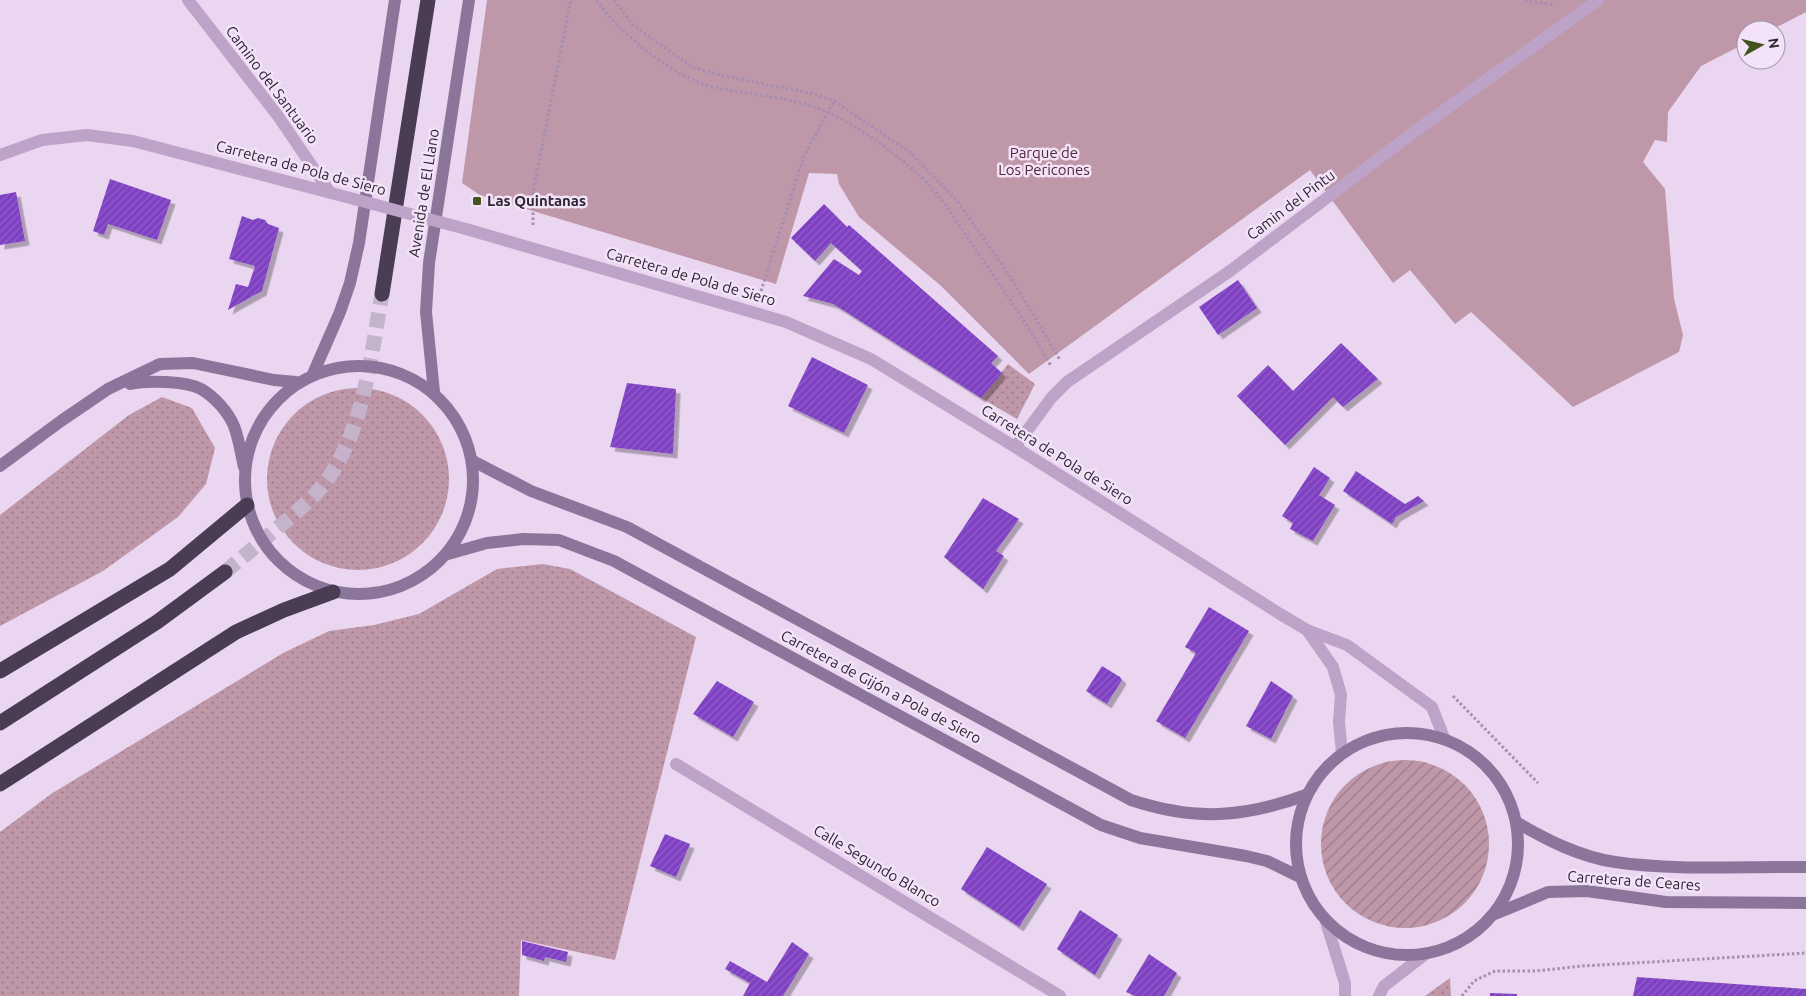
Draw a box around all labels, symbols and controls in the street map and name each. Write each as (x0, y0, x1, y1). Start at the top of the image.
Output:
north arrow (1736, 20, 1786, 70)
street label: Camino del Santuario (223, 22, 322, 147)
text: N (1765, 37, 1783, 49)
street label: Avenida de El Llano (405, 127, 442, 259)
street label: Carretera de Pola de Siero (214, 137, 388, 198)
park label: Parque de Los Pericones (998, 144, 1090, 178)
street label: Camin del Pintu (1243, 166, 1338, 243)
place label: Las Quintanas (487, 192, 586, 209)
marker: Las Quintanas (471, 195, 483, 207)
street label: Carretera de Pola de Siero (604, 244, 778, 309)
street label: Carretera de Pola de Siero (978, 401, 1136, 508)
street label: Carretera de Gijón a Pola de Siero (778, 626, 984, 747)
street label: Calle Segundo Blanco (811, 821, 944, 910)
street label: Carretera de Ceares (1567, 867, 1701, 894)

